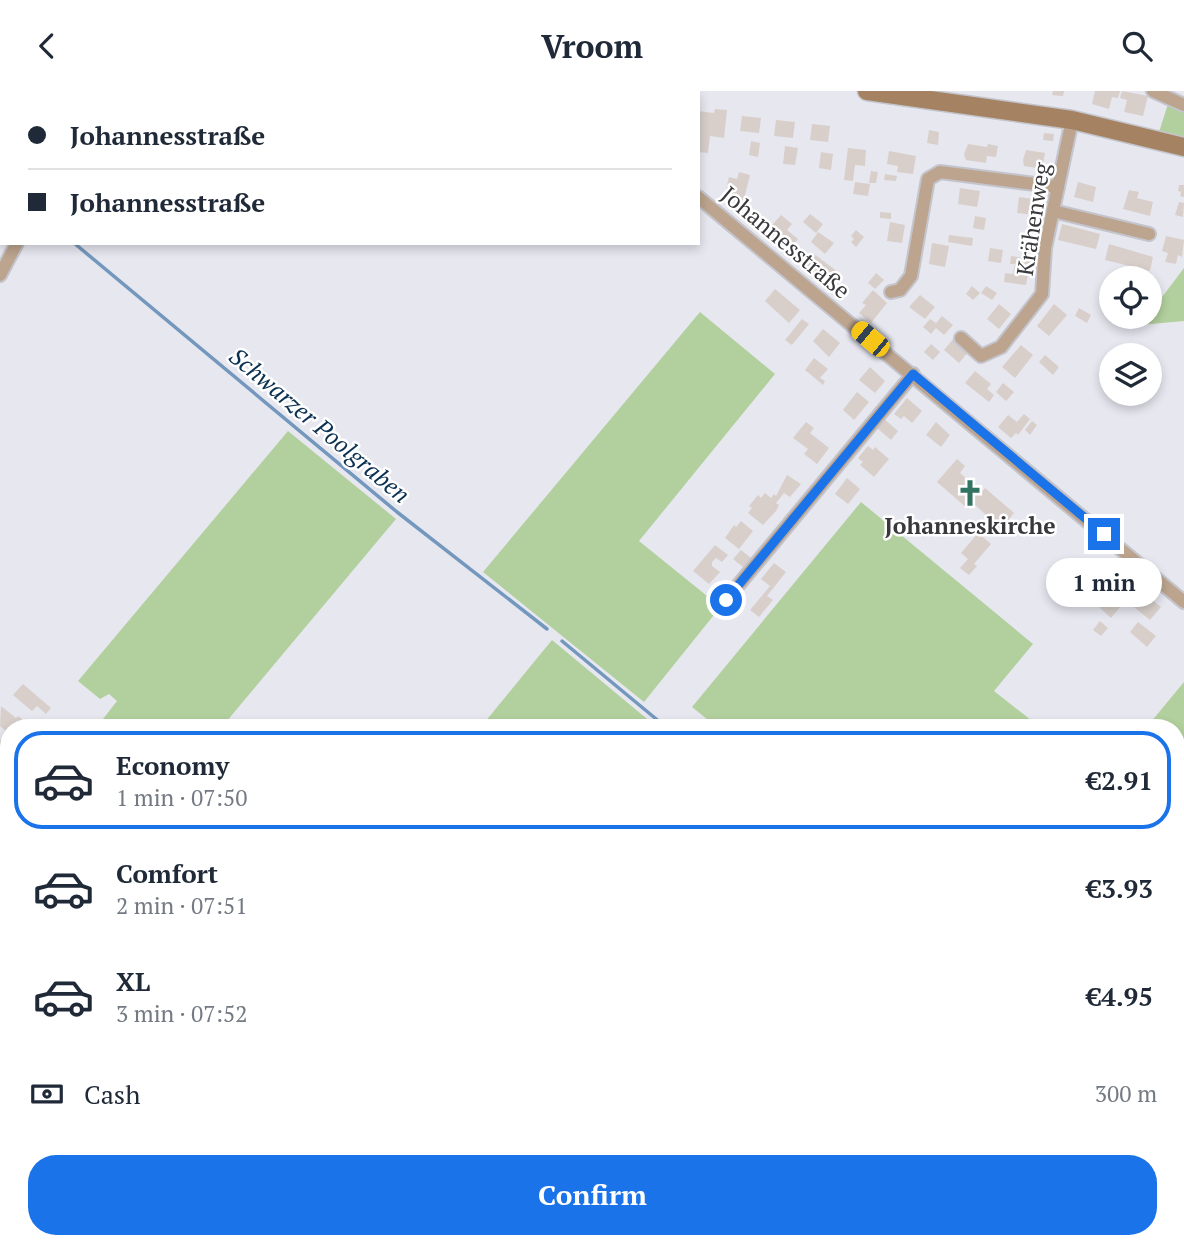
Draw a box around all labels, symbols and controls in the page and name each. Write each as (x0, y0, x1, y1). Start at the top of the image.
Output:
text: Vroom (541, 25, 643, 67)
icon: back (28, 27, 66, 65)
icon: search (1118, 27, 1156, 65)
text: Johannesstraße (70, 118, 265, 152)
street label: Krähenweg (1009, 159, 1057, 278)
street label: Johannesstraße (715, 179, 857, 305)
text: Johannesstraße (70, 185, 265, 219)
map controls (1099, 266, 1162, 406)
button: locate (1099, 266, 1162, 329)
car (848, 317, 893, 361)
water label: Schwarzer Poolgraben (223, 340, 417, 510)
button: layers (1099, 343, 1162, 406)
church icon: Johanneskirche (955, 478, 985, 508)
place label: Johanneskirche (884, 510, 1056, 541)
route end (1088, 518, 1120, 550)
callout: 1 min (1046, 558, 1162, 607)
text: 1 min (1073, 567, 1135, 598)
route start (710, 584, 742, 616)
text: Economy (116, 748, 229, 782)
icon: car (32, 749, 95, 812)
text: €2.91 (1087, 763, 1153, 797)
text: 1 min · 07:50 (116, 782, 248, 813)
text: Comfort (116, 856, 218, 890)
icon: car (32, 857, 95, 920)
text: €3.93 (1087, 871, 1153, 905)
text: 2 min · 07:51 (116, 890, 248, 921)
text: XL (116, 964, 150, 998)
icon: car (32, 965, 95, 1028)
text: €4.95 (1087, 979, 1153, 1013)
text: 3 min · 07:52 (116, 998, 248, 1029)
icon: cash (28, 1075, 66, 1113)
text: Cash (84, 1077, 140, 1111)
text: 300 m (1095, 1078, 1157, 1109)
button: Confirm (28, 1155, 1157, 1235)

